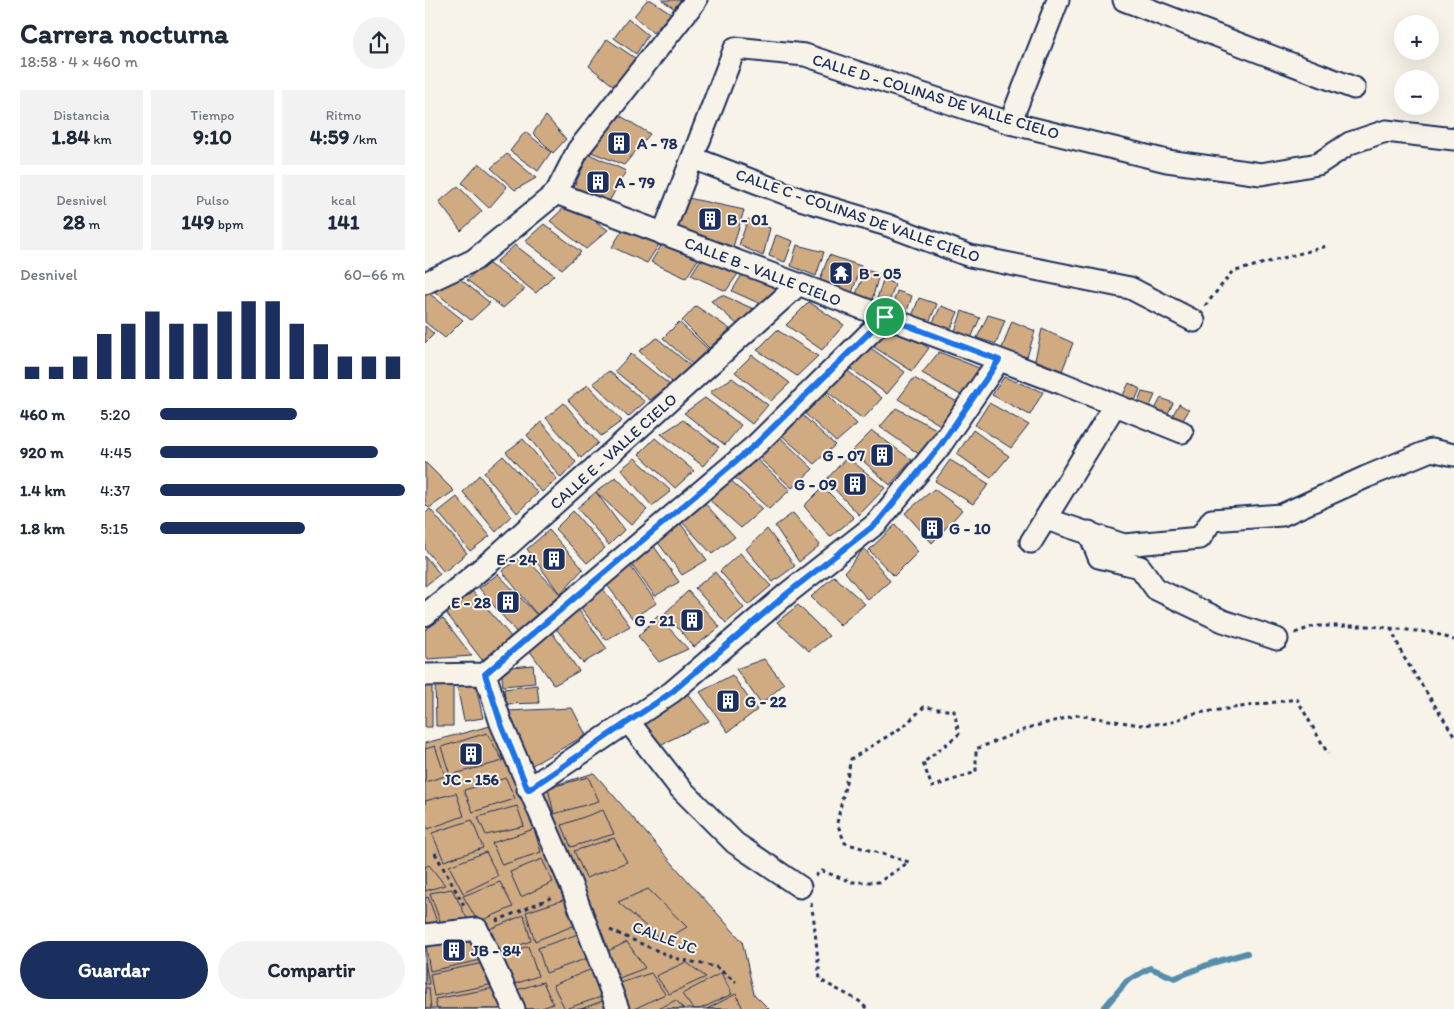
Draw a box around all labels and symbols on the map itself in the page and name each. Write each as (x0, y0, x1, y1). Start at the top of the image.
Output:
street label: CALLE D - COLINAS DE VALLE CIELO (810, 50, 1062, 143)
building icon: A - 78 (606, 130, 632, 156)
place label: A - 78 (636, 134, 678, 153)
street label: CALLE C - COLINAS DE VALLE CIELO (733, 165, 982, 266)
building icon: A - 79 (585, 169, 611, 195)
place label: A - 79 (614, 173, 655, 192)
building icon: B - 01 (697, 206, 723, 232)
place label: B - 01 (727, 210, 769, 229)
street label: CALLE B - VALLE CIELO (682, 233, 844, 310)
temple icon: B - 05 (828, 260, 854, 286)
place label: B - 05 (859, 264, 902, 283)
pin (864, 296, 906, 338)
street label: CALLE E - VALLE CIELO (546, 389, 681, 513)
building icon: G - 07 (869, 442, 895, 468)
place label: G - 07 (823, 446, 865, 465)
building icon: G - 09 (842, 471, 868, 497)
place label: G - 09 (794, 475, 837, 494)
building icon: G - 10 (919, 515, 945, 541)
place label: G - 10 (949, 519, 991, 538)
building icon: E - 24 (541, 546, 567, 572)
place label: E - 24 (497, 550, 537, 569)
building icon: E - 28 (495, 589, 521, 615)
place label: E - 28 (451, 593, 491, 612)
building icon: G - 21 (679, 607, 705, 633)
place label: G - 21 (635, 611, 676, 630)
building icon: G - 22 (715, 688, 741, 714)
place label: G - 22 (745, 692, 787, 711)
building icon: JC - 156 (458, 741, 484, 767)
place label: JC - 156 (442, 770, 500, 789)
street label: CALLE JC (630, 917, 700, 958)
building icon: JB - 84 (441, 937, 467, 963)
place label: JB - 84 (470, 941, 521, 960)

